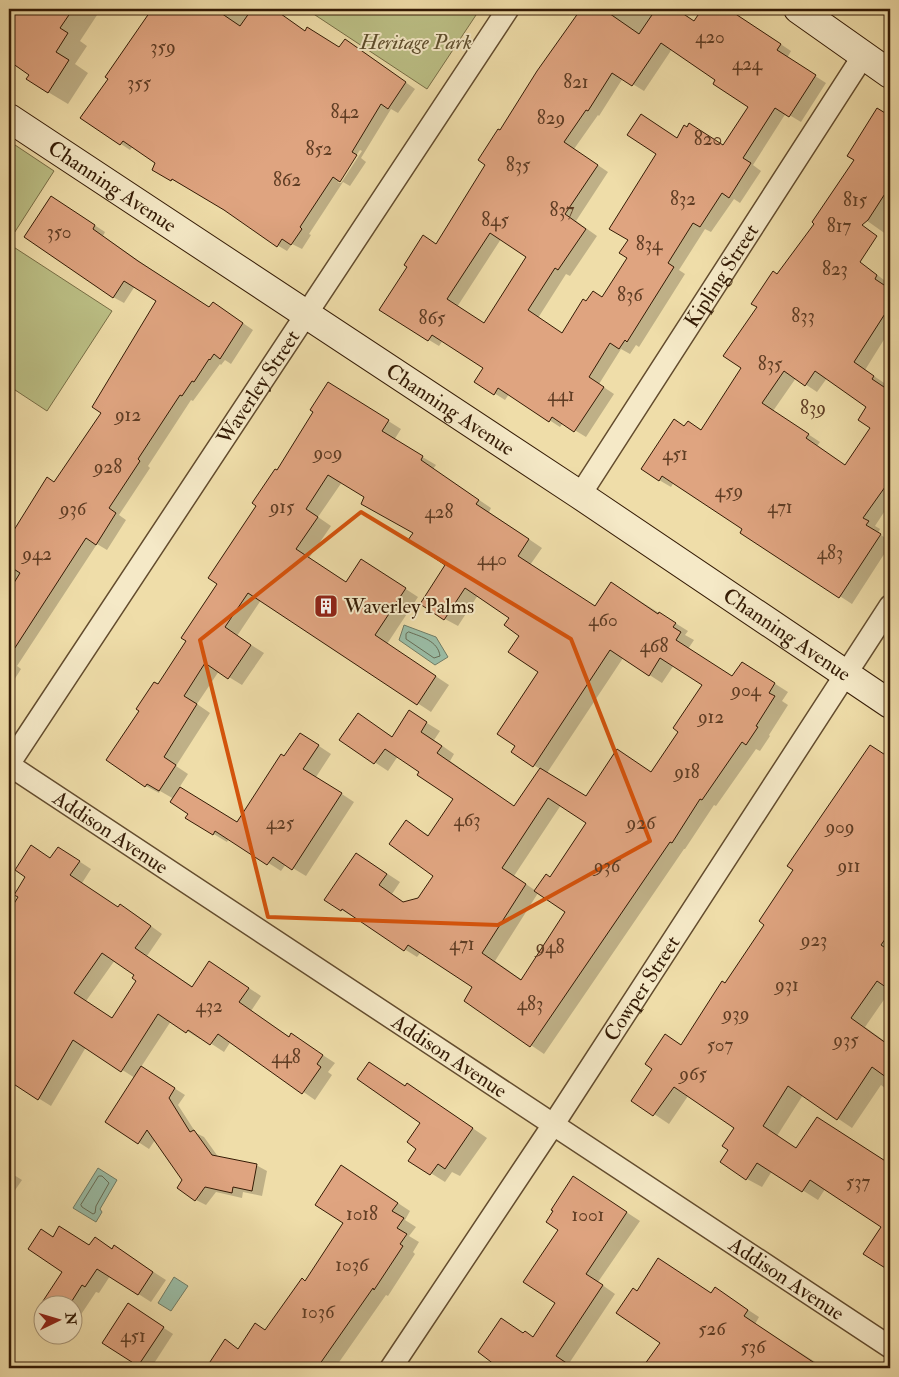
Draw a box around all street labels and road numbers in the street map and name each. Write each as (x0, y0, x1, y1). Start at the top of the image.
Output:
street label: Channing Avenue (43, 135, 182, 239)
street label: Kipling Street (679, 219, 765, 333)
street label: Waverley Street (211, 325, 306, 450)
street label: Channing Avenue (381, 358, 520, 462)
street label: Channing Avenue (718, 582, 856, 688)
street label: Addison Avenue (47, 784, 174, 881)
street label: Cowper Street (598, 931, 686, 1047)
street label: Addison Avenue (385, 1008, 512, 1104)
street label: Addison Avenue (723, 1231, 849, 1327)

